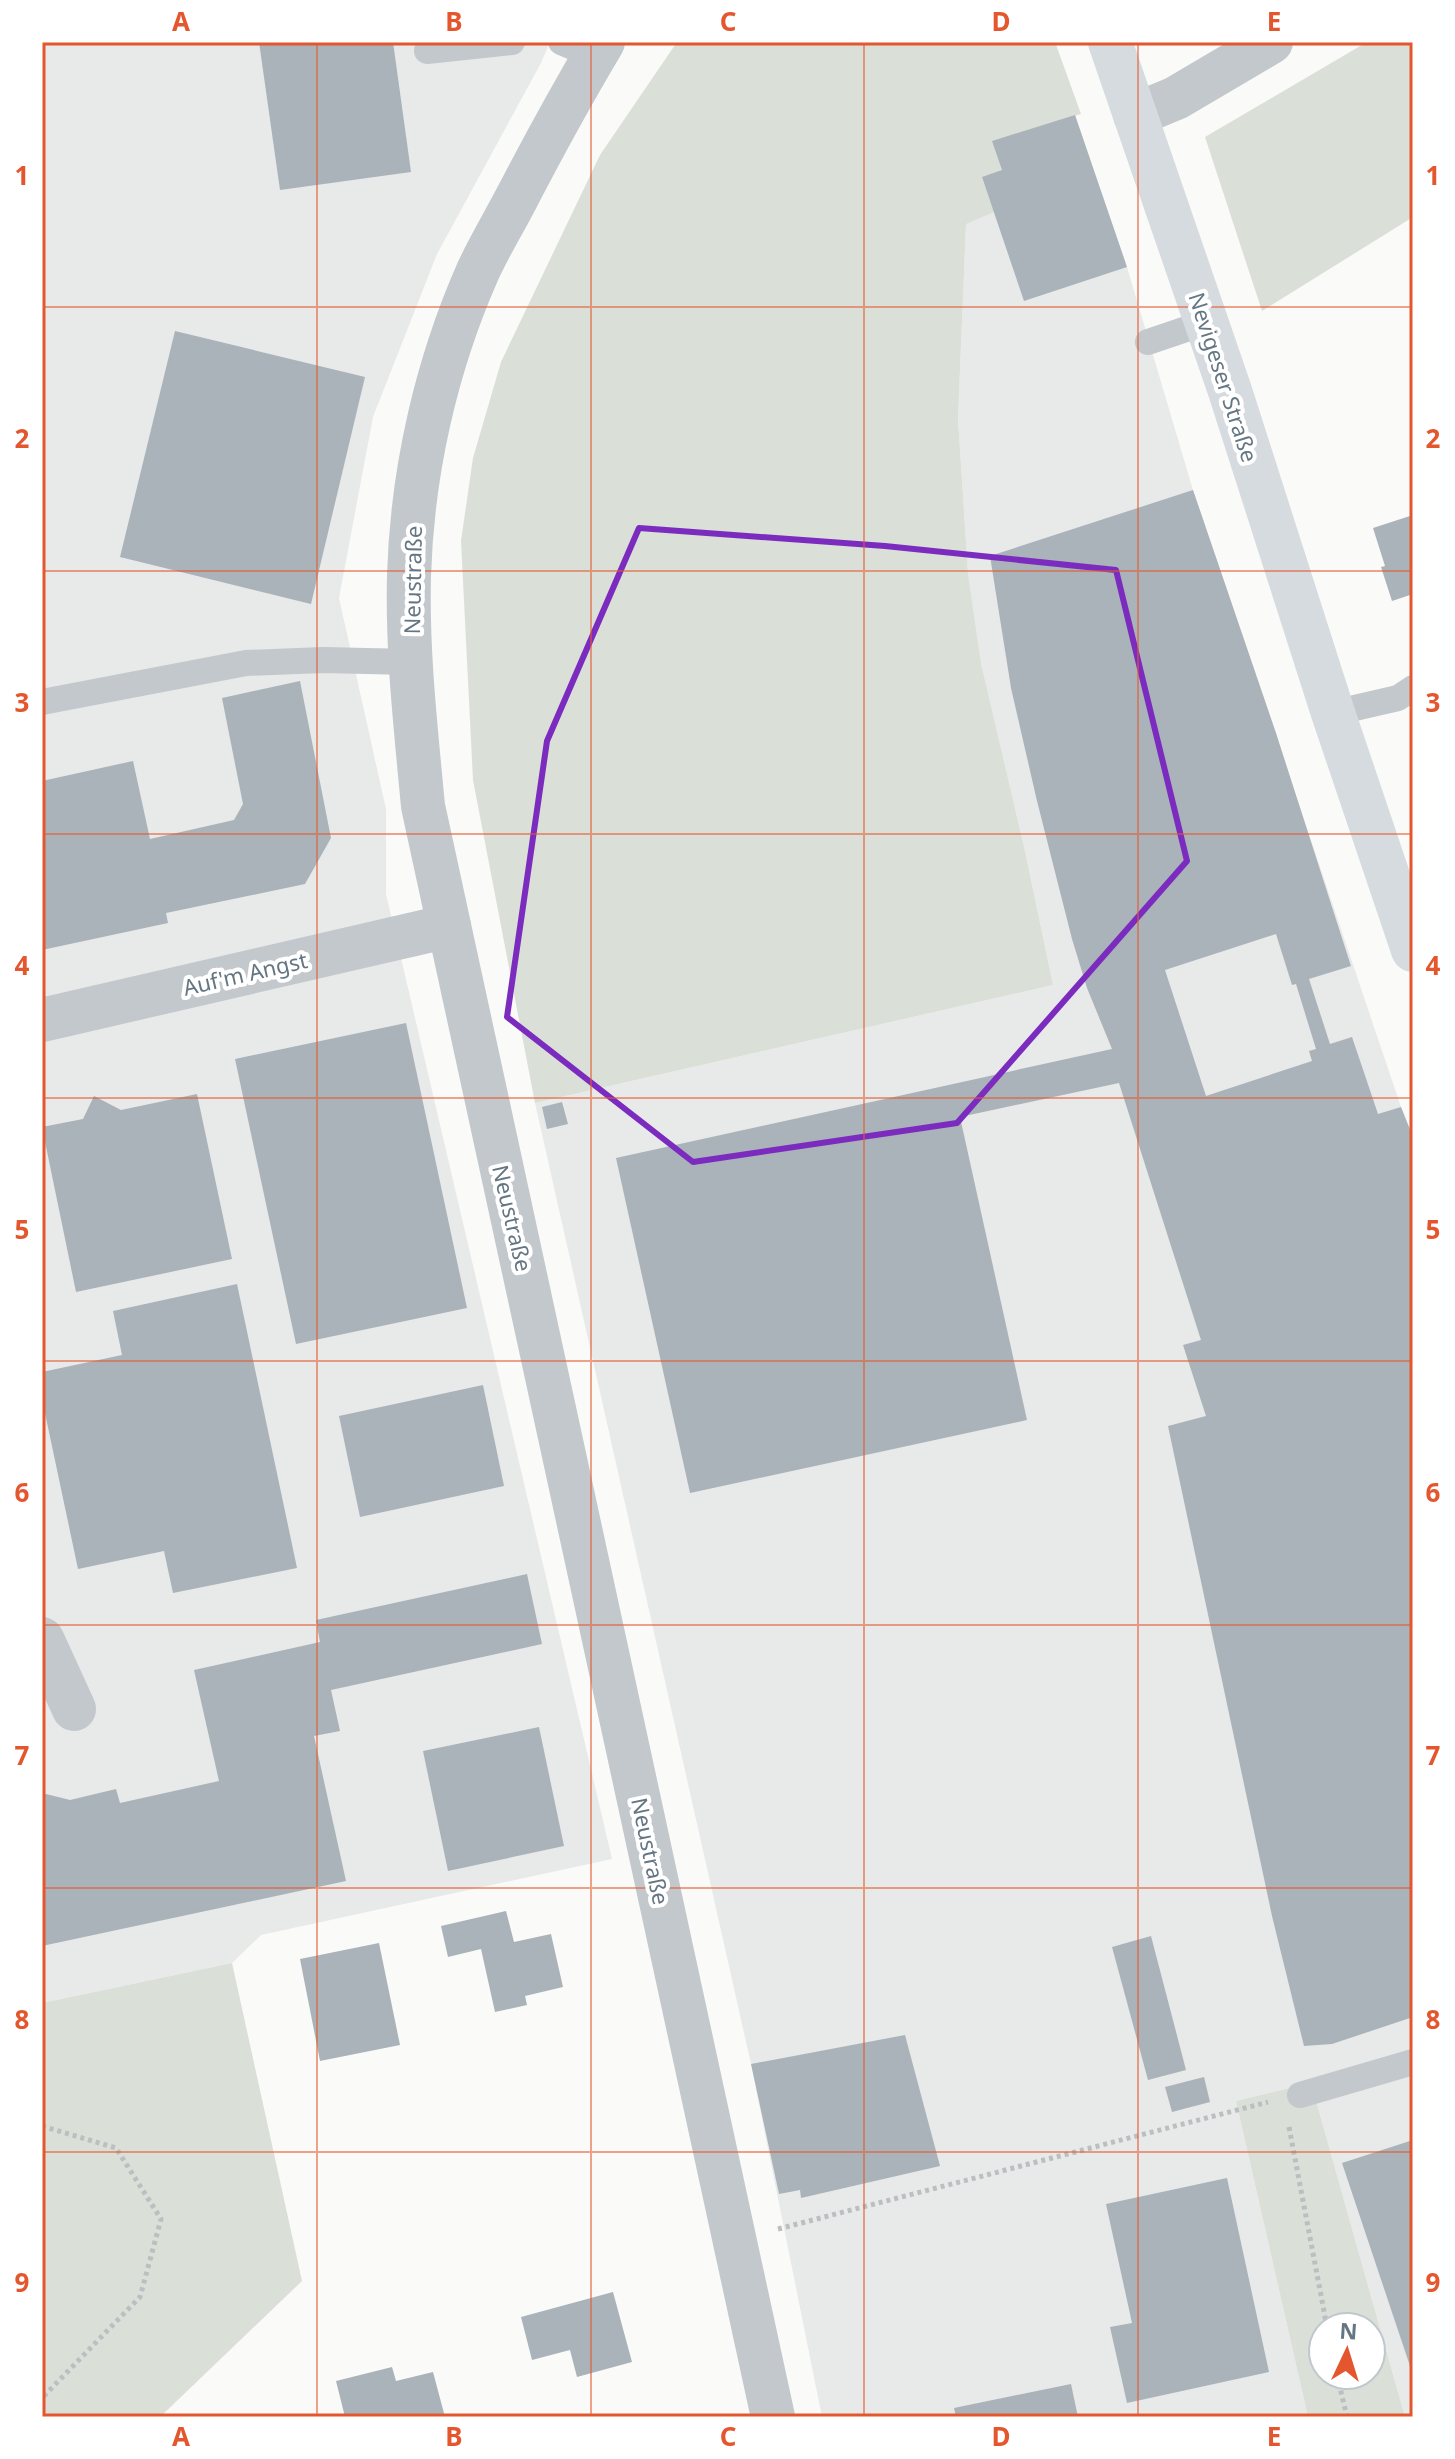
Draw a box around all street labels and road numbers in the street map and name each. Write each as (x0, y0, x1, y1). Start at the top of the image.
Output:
street label: Nevigeser Straße (1182, 288, 1266, 466)
street label: Neustraße (396, 526, 428, 634)
street label: Auf'm Angst (180, 944, 310, 1002)
street label: Neustraße (486, 1162, 540, 1274)
street label: Neustraße (625, 1795, 677, 1907)

